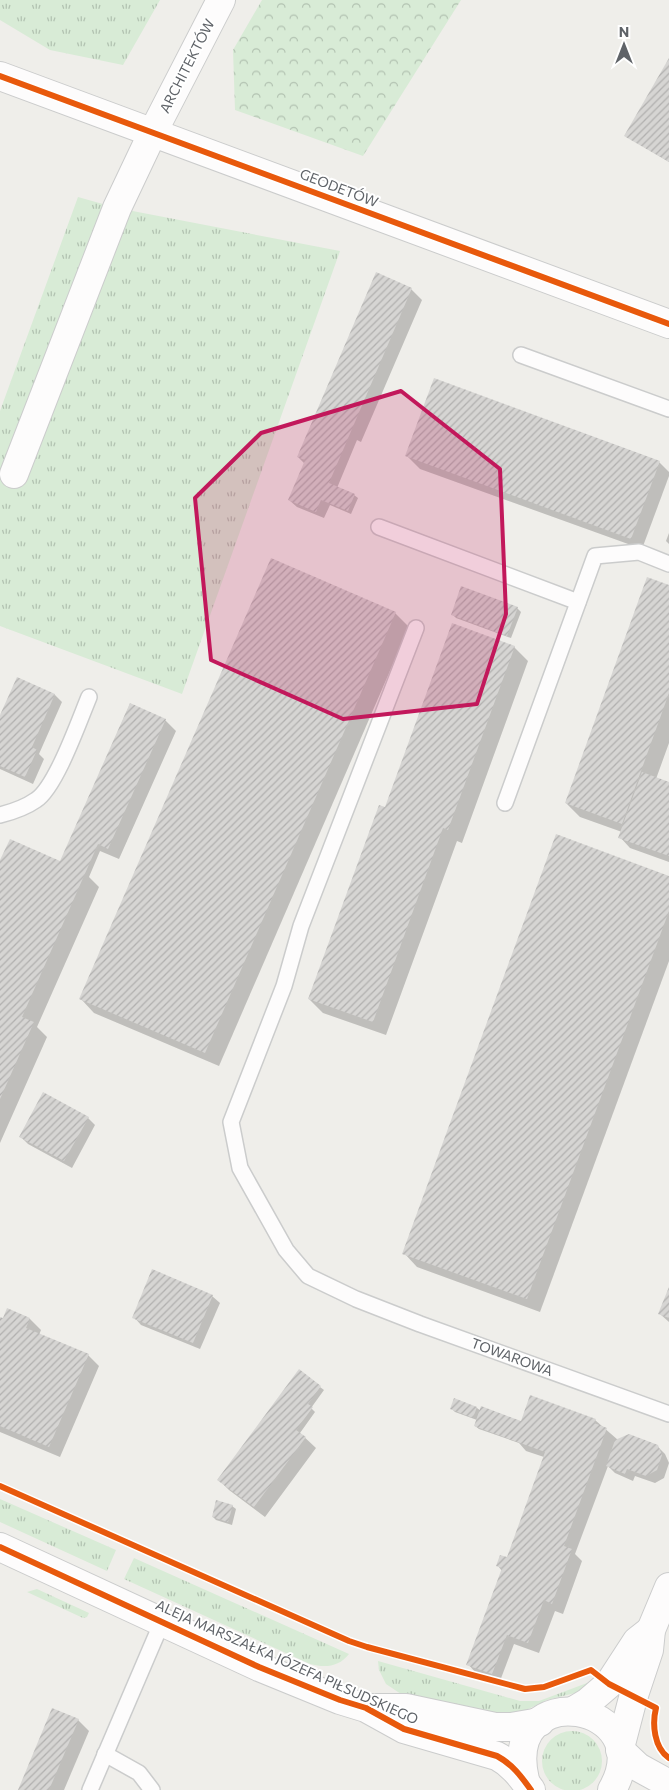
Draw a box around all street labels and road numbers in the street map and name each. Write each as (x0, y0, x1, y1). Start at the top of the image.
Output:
street label: ARCHITEKTÓW (155, 16, 218, 116)
street label: GEODETÓW (298, 165, 381, 210)
street label: TOWAROWA (469, 1334, 556, 1379)
street label: ALEJA MARSZAŁKA JÓZEFA PIŁSUDSKIEGO (153, 1596, 421, 1727)

